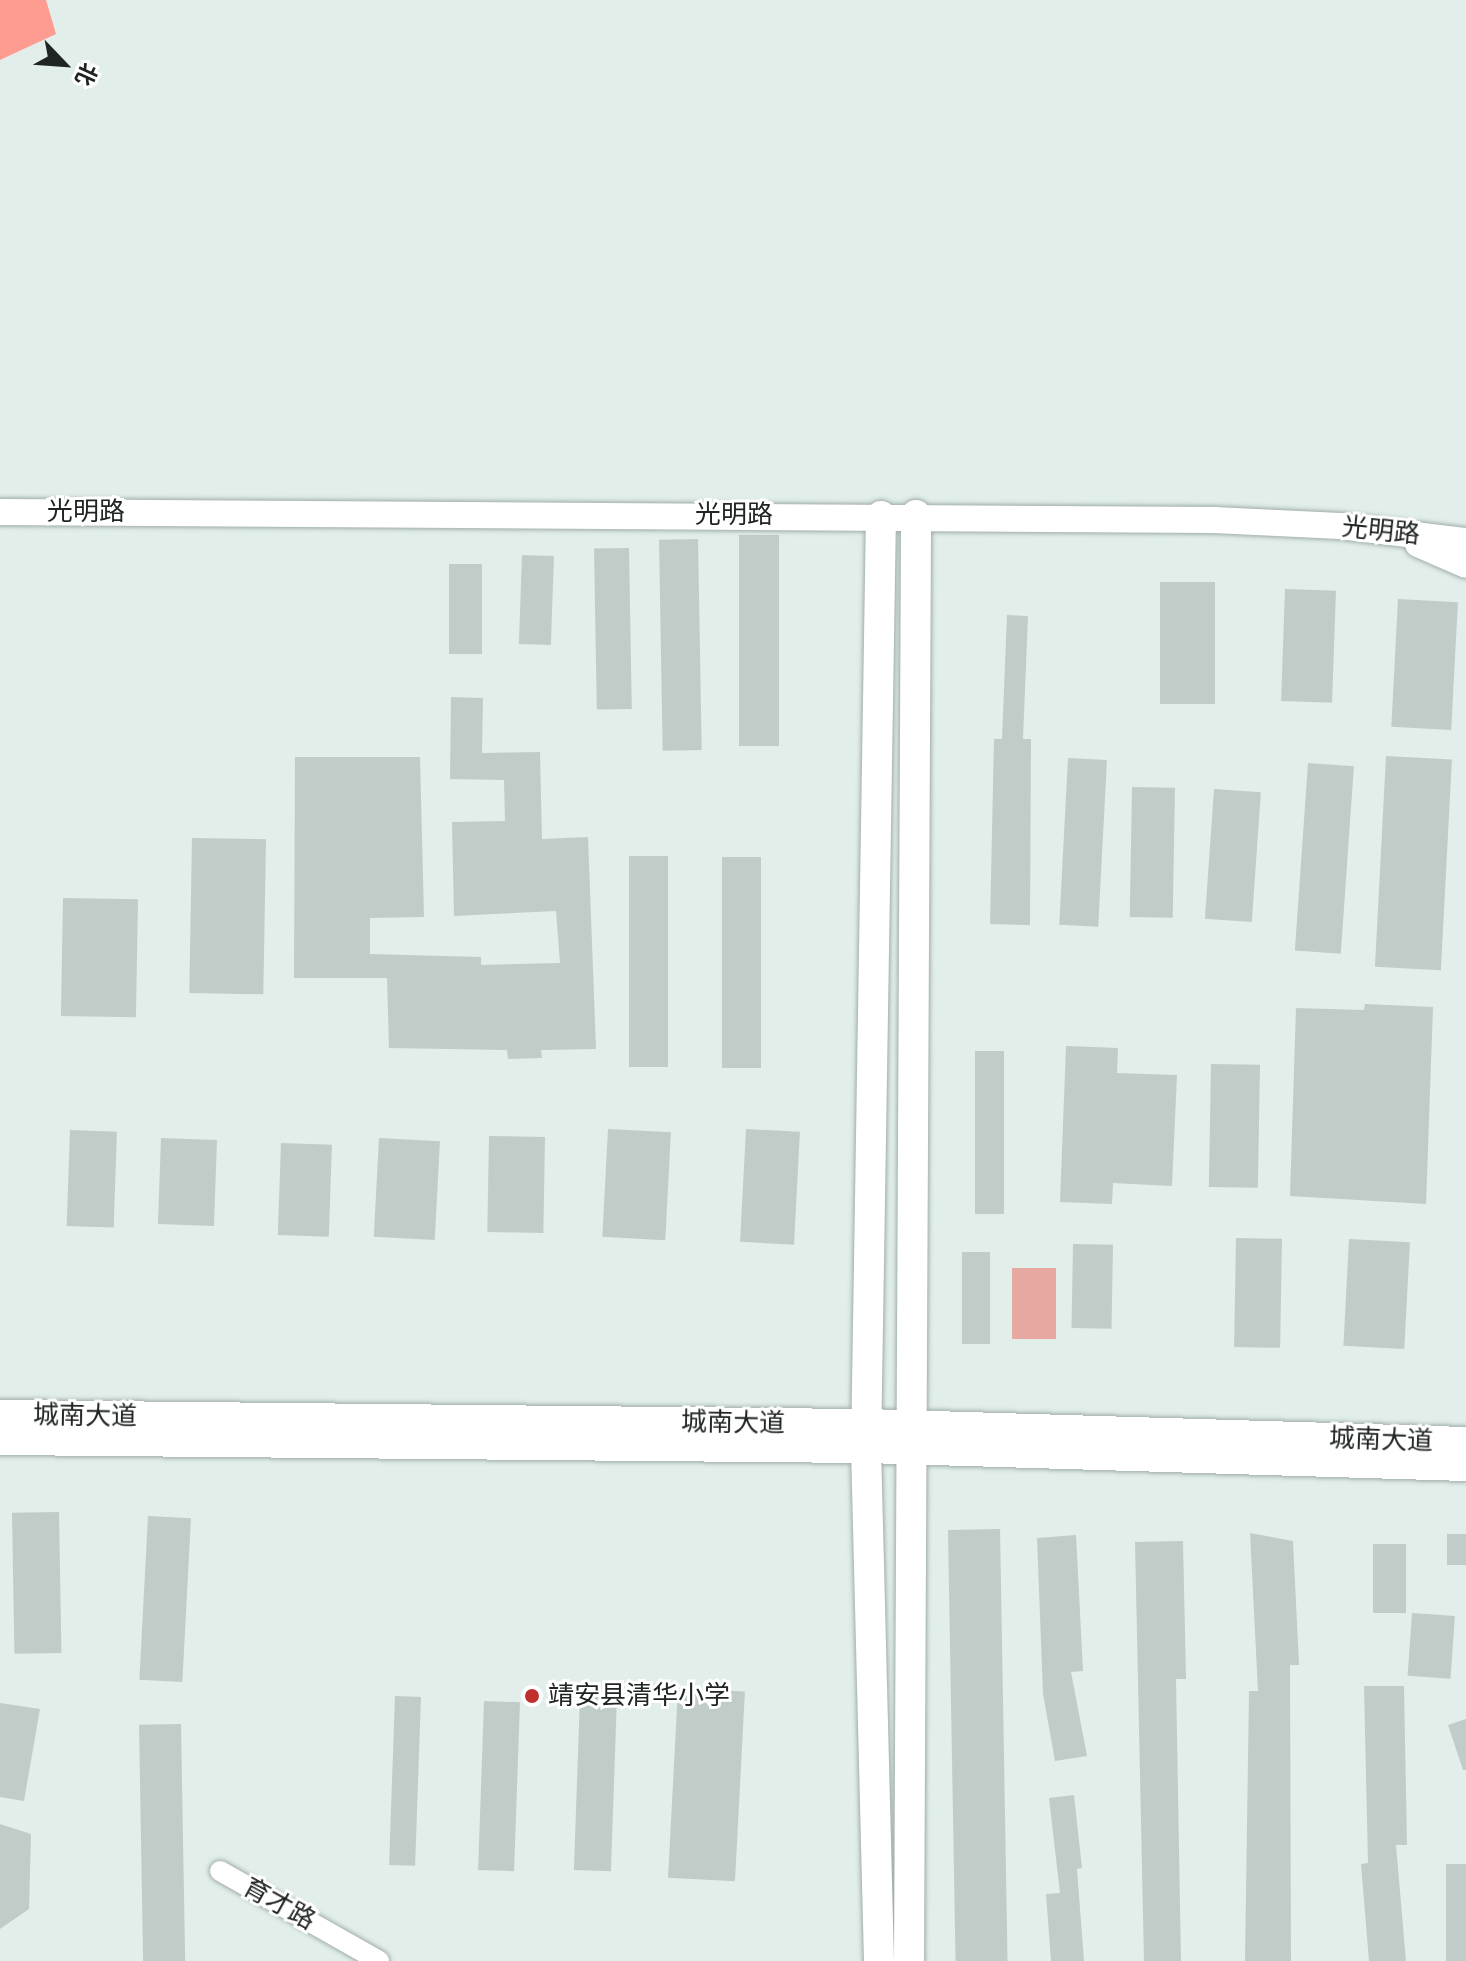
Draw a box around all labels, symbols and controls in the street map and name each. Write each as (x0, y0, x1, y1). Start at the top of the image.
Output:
north arrow (24, 24, 104, 104)
text: 北 (69, 59, 103, 90)
street label: 光明路 (47, 496, 125, 528)
street label: 光明路 (695, 499, 773, 531)
street label: 光明路 (1341, 511, 1421, 551)
street label: 城南大道 (33, 1399, 137, 1433)
street label: 城南大道 (681, 1406, 785, 1440)
street label: 城南大道 (1328, 1423, 1434, 1457)
place label: 靖安县清华小学 (548, 1680, 730, 1712)
marker: 靖安县清华小学 (523, 1687, 541, 1705)
street label: 育才路 (237, 1871, 321, 1937)

